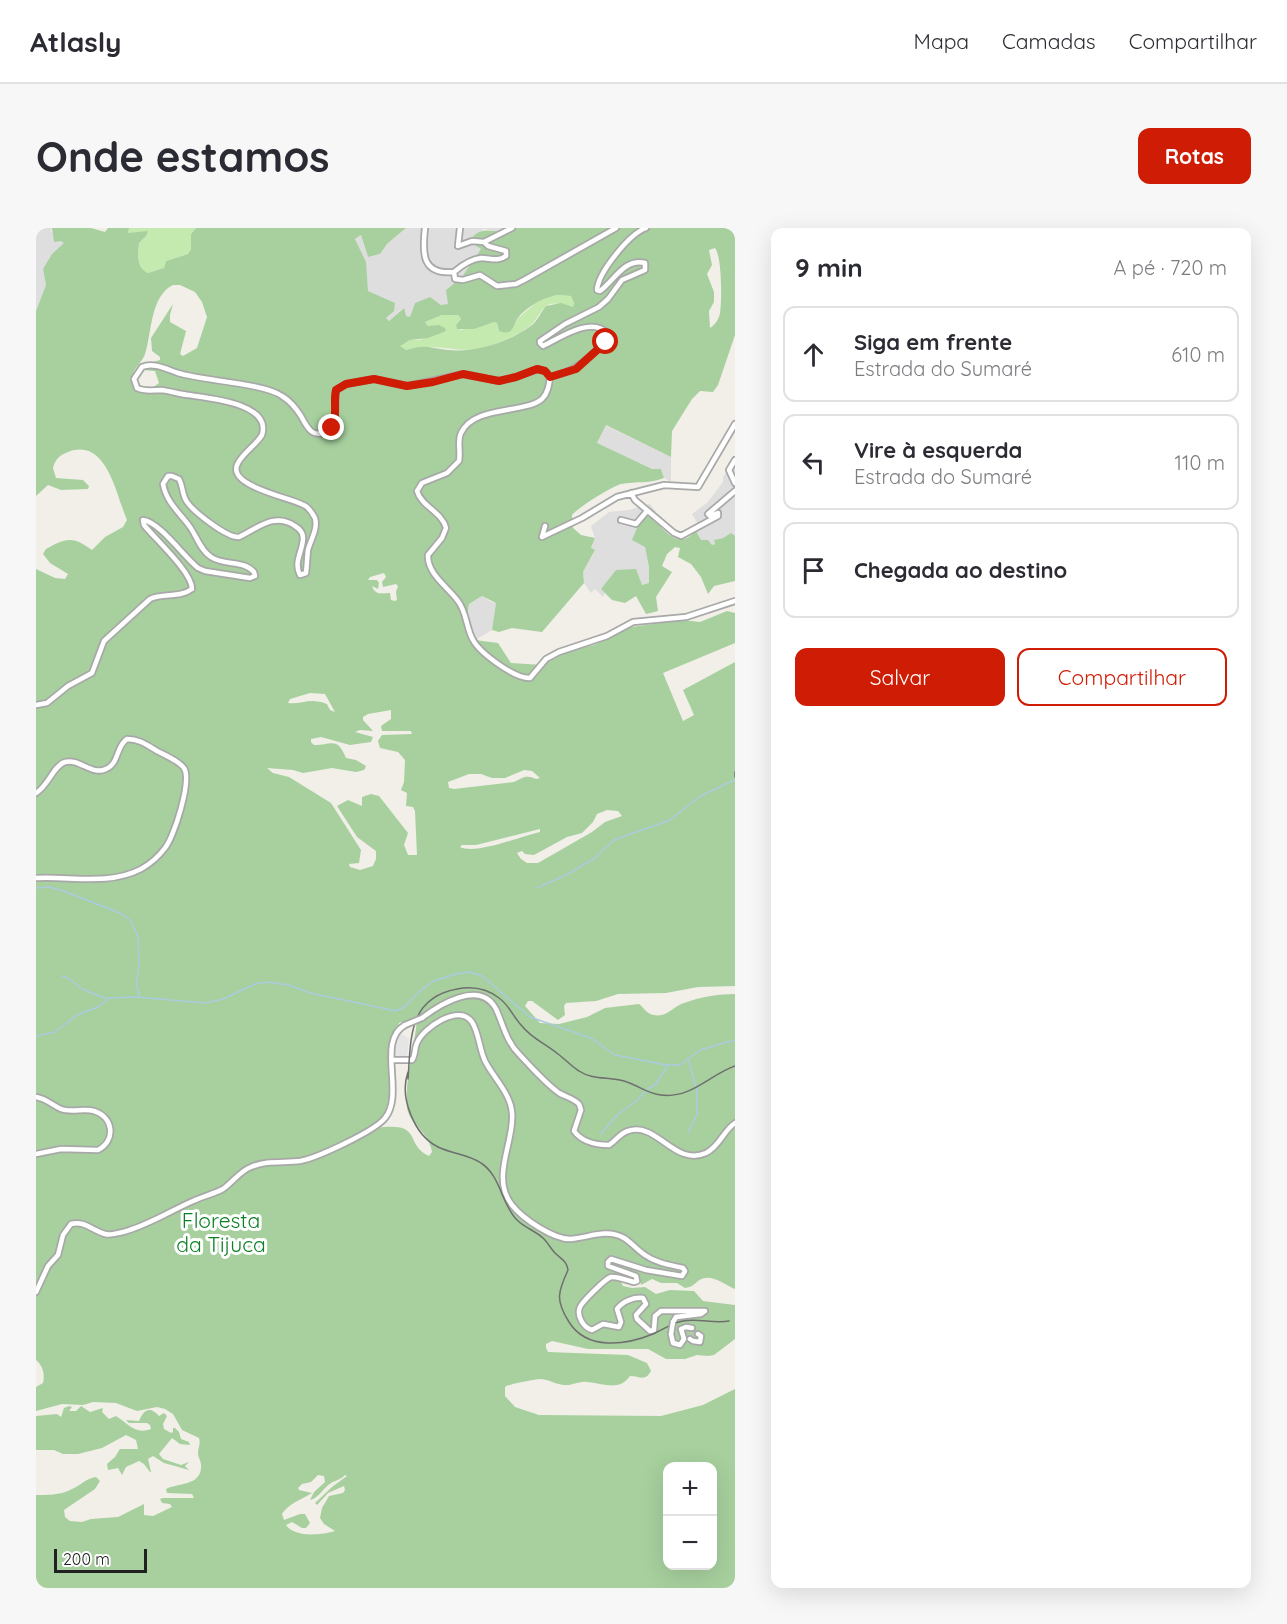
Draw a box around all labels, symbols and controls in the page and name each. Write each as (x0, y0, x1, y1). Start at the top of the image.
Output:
text: Atlasly (30, 24, 121, 59)
text: Mapa (914, 28, 969, 54)
text: Camadas (1002, 28, 1096, 54)
text: Compartilhar (1129, 28, 1257, 54)
button: Rotas (1138, 128, 1251, 184)
text: Onde estamos (36, 130, 330, 183)
text: 9 min (795, 251, 863, 284)
text: A pé · 720 m (1113, 255, 1227, 280)
route start (592, 328, 618, 354)
text: Siga em frente (854, 328, 1012, 356)
icon: ahead (797, 338, 830, 371)
text: 610 m (1171, 342, 1225, 367)
text: Estrada do Sumaré (854, 356, 1032, 381)
route end (318, 414, 344, 440)
text: Vire à esquerda (854, 436, 1022, 464)
icon: left (797, 446, 830, 479)
text: 110 m (1175, 450, 1225, 475)
text: Estrada do Sumaré (854, 464, 1032, 489)
icon: arrive (797, 554, 830, 587)
text: Chegada ao destino (854, 556, 1067, 584)
button: Salvar (795, 648, 1005, 706)
button: Compartilhar (1017, 648, 1227, 706)
park label: Floresta da Tijuca (176, 1207, 266, 1257)
map controls (663, 1462, 717, 1570)
button: + (663, 1462, 717, 1516)
button: − (663, 1516, 717, 1570)
scale bar (54, 1546, 147, 1574)
text: 200 m (63, 1549, 110, 1569)

